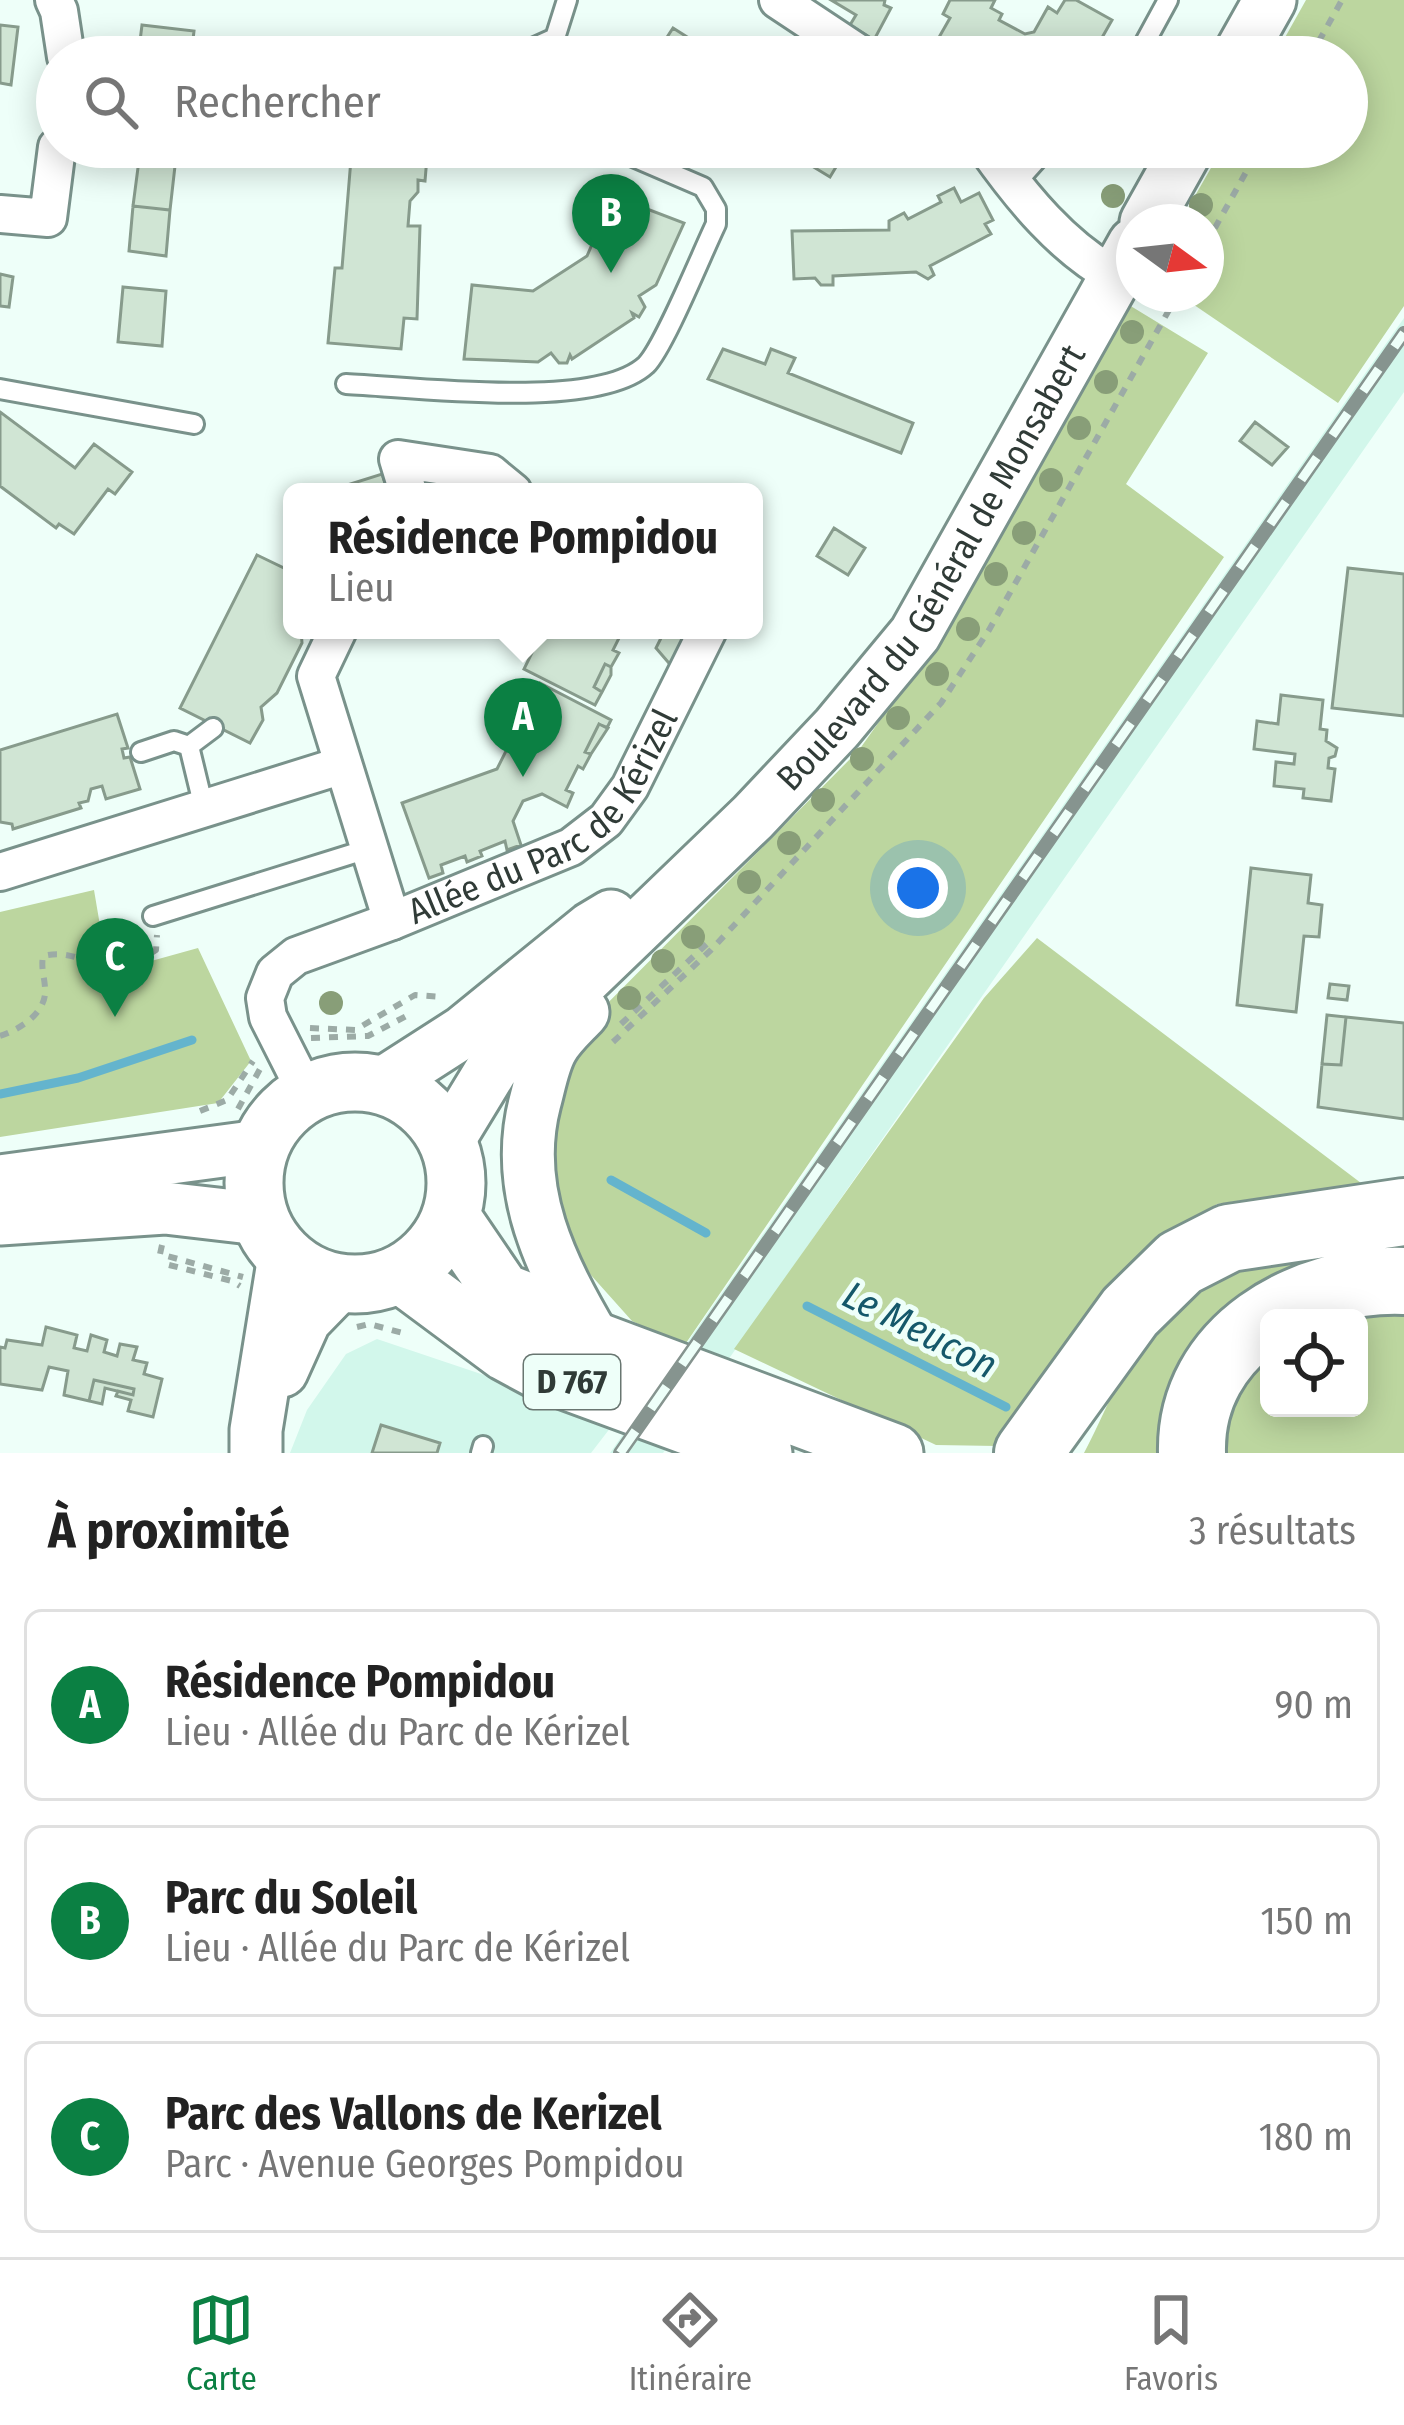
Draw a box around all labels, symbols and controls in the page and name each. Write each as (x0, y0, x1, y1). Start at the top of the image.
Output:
search box (36, 36, 1368, 168)
icon: search (78, 69, 144, 135)
text: Rechercher (174, 75, 381, 129)
pin: B (572, 174, 650, 273)
north arrow (1116, 204, 1224, 312)
street label: Boulevard du Général de Monsabert (767, 337, 1095, 800)
popup (283, 483, 763, 639)
text: Résidence Pompidou (328, 511, 718, 565)
text: Lieu (328, 565, 395, 611)
pin: A (484, 678, 562, 777)
street label: Allée du Parc de Kérizel (387, 683, 681, 933)
your location (888, 858, 948, 918)
pin: C (76, 918, 154, 1017)
water label: Le Meucon (835, 1272, 1005, 1388)
map controls (1260, 1309, 1368, 1417)
button: locate (1260, 1309, 1368, 1417)
road number: D 767 (524, 1355, 620, 1409)
text: À proximité (48, 1500, 290, 1562)
text: 3 résultats (1189, 1508, 1356, 1554)
text: Résidence Pompidou (165, 1655, 555, 1709)
text: A (79, 1682, 101, 1728)
text: 90 m (1275, 1682, 1353, 1728)
text: Lieu · Allée du Parc de Kérizel (165, 1709, 630, 1755)
text: Parc du Soleil (165, 1871, 417, 1925)
text: B (79, 1898, 101, 1944)
text: 150 m (1260, 1898, 1353, 1944)
text: Lieu · Allée du Parc de Kérizel (165, 1925, 630, 1971)
text: Parc des Vallons de Kerizel (165, 2087, 662, 2141)
text: C (80, 2114, 100, 2160)
text: 180 m (1259, 2114, 1353, 2160)
text: Parc · Avenue Georges Pompidou (165, 2141, 685, 2187)
tab: Carte (186, 2287, 257, 2399)
tab: Itinéraire (629, 2287, 752, 2399)
tab: Favoris (1124, 2287, 1218, 2399)

